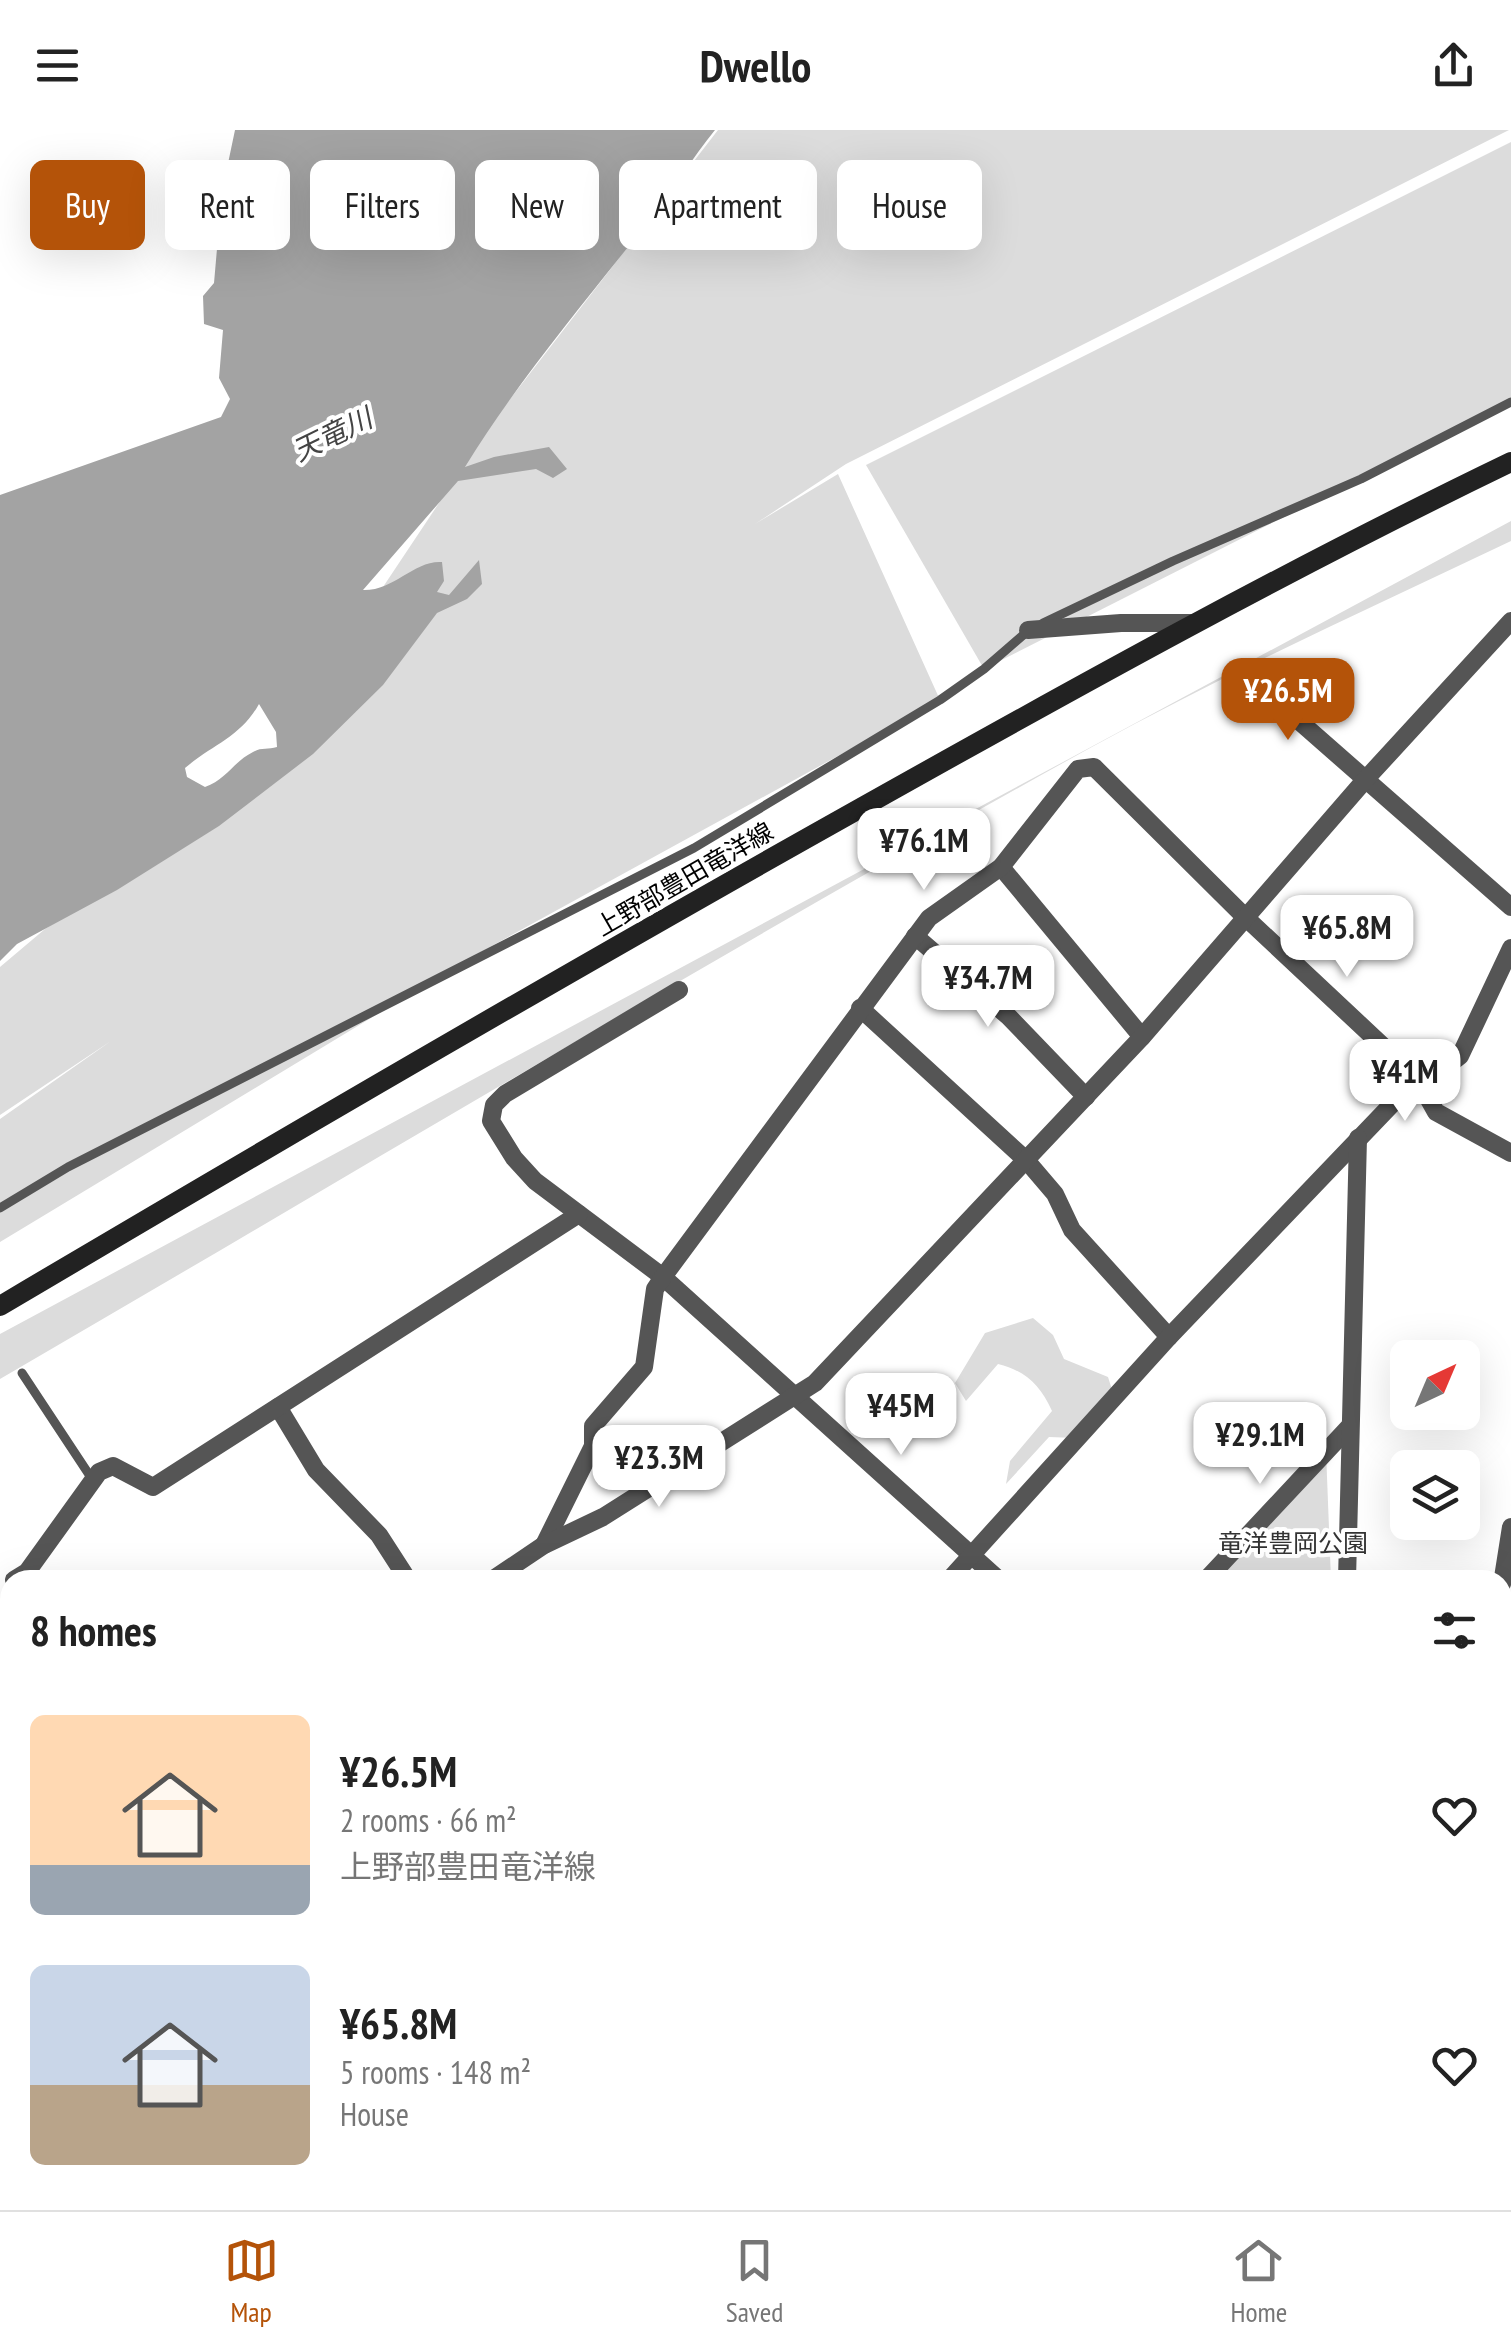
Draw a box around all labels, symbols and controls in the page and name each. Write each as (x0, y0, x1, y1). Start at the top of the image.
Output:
text: Dwello (700, 36, 811, 94)
icon: menu (30, 38, 85, 93)
icon: share (1426, 38, 1481, 93)
chip: Buy (30, 160, 145, 250)
chip: Rent (165, 160, 290, 250)
chip: Filters (310, 160, 455, 250)
chip: New (475, 160, 599, 250)
chip: Apartment (619, 160, 817, 250)
chip: House (837, 160, 982, 250)
water label: 天竜川 (286, 398, 381, 469)
pin: ¥26.5M (1207, 658, 1369, 743)
text: ¥26.5M (1243, 669, 1333, 711)
pin: ¥76.1M (843, 808, 1005, 893)
street label: 上野部豊田竜洋線 (589, 815, 779, 943)
text: ¥76.1M (879, 819, 969, 861)
pin: ¥65.8M (1266, 895, 1428, 980)
text: ¥65.8M (1302, 906, 1392, 948)
pin: ¥34.7M (907, 945, 1069, 1030)
text: ¥34.7M (943, 956, 1033, 998)
pin: ¥41M (1346, 1039, 1464, 1124)
text: ¥41M (1371, 1050, 1439, 1092)
north arrow (1390, 1340, 1480, 1430)
map controls (1390, 1340, 1480, 1540)
pin: ¥45M (842, 1373, 960, 1458)
text: ¥45M (867, 1384, 935, 1426)
pin: ¥29.1M (1179, 1402, 1341, 1487)
text: ¥29.1M (1215, 1413, 1305, 1455)
pin: ¥23.3M (578, 1425, 740, 1510)
text: ¥23.3M (614, 1436, 704, 1478)
button: layers (1390, 1450, 1480, 1540)
park label: 竜洋豊岡公園 (1218, 1527, 1368, 1559)
text: 8 homes (30, 1603, 157, 1658)
icon: filters (1427, 1603, 1482, 1658)
text: ¥26.5M (340, 1744, 457, 1799)
icon: home (110, 1755, 230, 1875)
icon: heart (1427, 1788, 1482, 1843)
text: 2 rooms · 66 m² (340, 1799, 517, 1841)
text: 上野部豊田竜洋線 (340, 1845, 596, 1887)
text: ¥65.8M (340, 1996, 457, 2051)
icon: home (110, 2005, 230, 2125)
icon: heart (1427, 2038, 1482, 2093)
text: 5 rooms · 148 m² (340, 2051, 531, 2093)
text: House (340, 2093, 409, 2135)
tab: Map (224, 2233, 279, 2330)
tab: Saved (726, 2233, 783, 2330)
tab: Home (1231, 2233, 1287, 2330)

